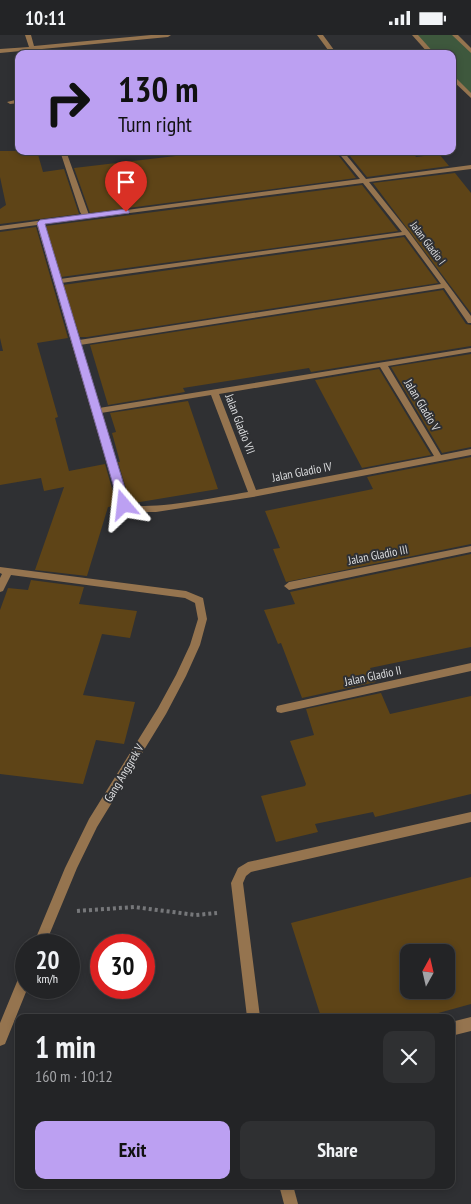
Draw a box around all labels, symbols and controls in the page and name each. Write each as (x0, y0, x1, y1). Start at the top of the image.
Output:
text: 10:11 (25, 6, 66, 30)
text: 130 m (118, 66, 199, 112)
icon: right (35, 70, 100, 135)
text: Turn right (118, 110, 192, 138)
pin (105, 161, 147, 212)
icon: arrive (112, 168, 140, 196)
street label: Jalan Gladio I (407, 218, 449, 267)
street label: Jalan Gladio V (401, 375, 444, 434)
street label: Jalan Gladio VII (222, 391, 259, 456)
street label: Jalan Gladio IV (270, 458, 333, 485)
position arrow (97, 478, 149, 530)
street label: Jalan Gladio III (346, 541, 409, 568)
street label: Jalan Gladio II (342, 662, 403, 689)
street label: Gang Anggrek V (100, 741, 147, 805)
speed limit sign: 30 (90, 934, 155, 999)
text: 20 (36, 944, 59, 976)
north arrow (400, 944, 455, 999)
map controls (400, 944, 455, 999)
text: km/h (37, 971, 58, 986)
text: 1 min (35, 1027, 96, 1066)
button: close (383, 1031, 435, 1083)
text: 160 m · 10:12 (35, 1066, 113, 1086)
button: Exit (35, 1121, 230, 1179)
button: Share (240, 1121, 435, 1179)

